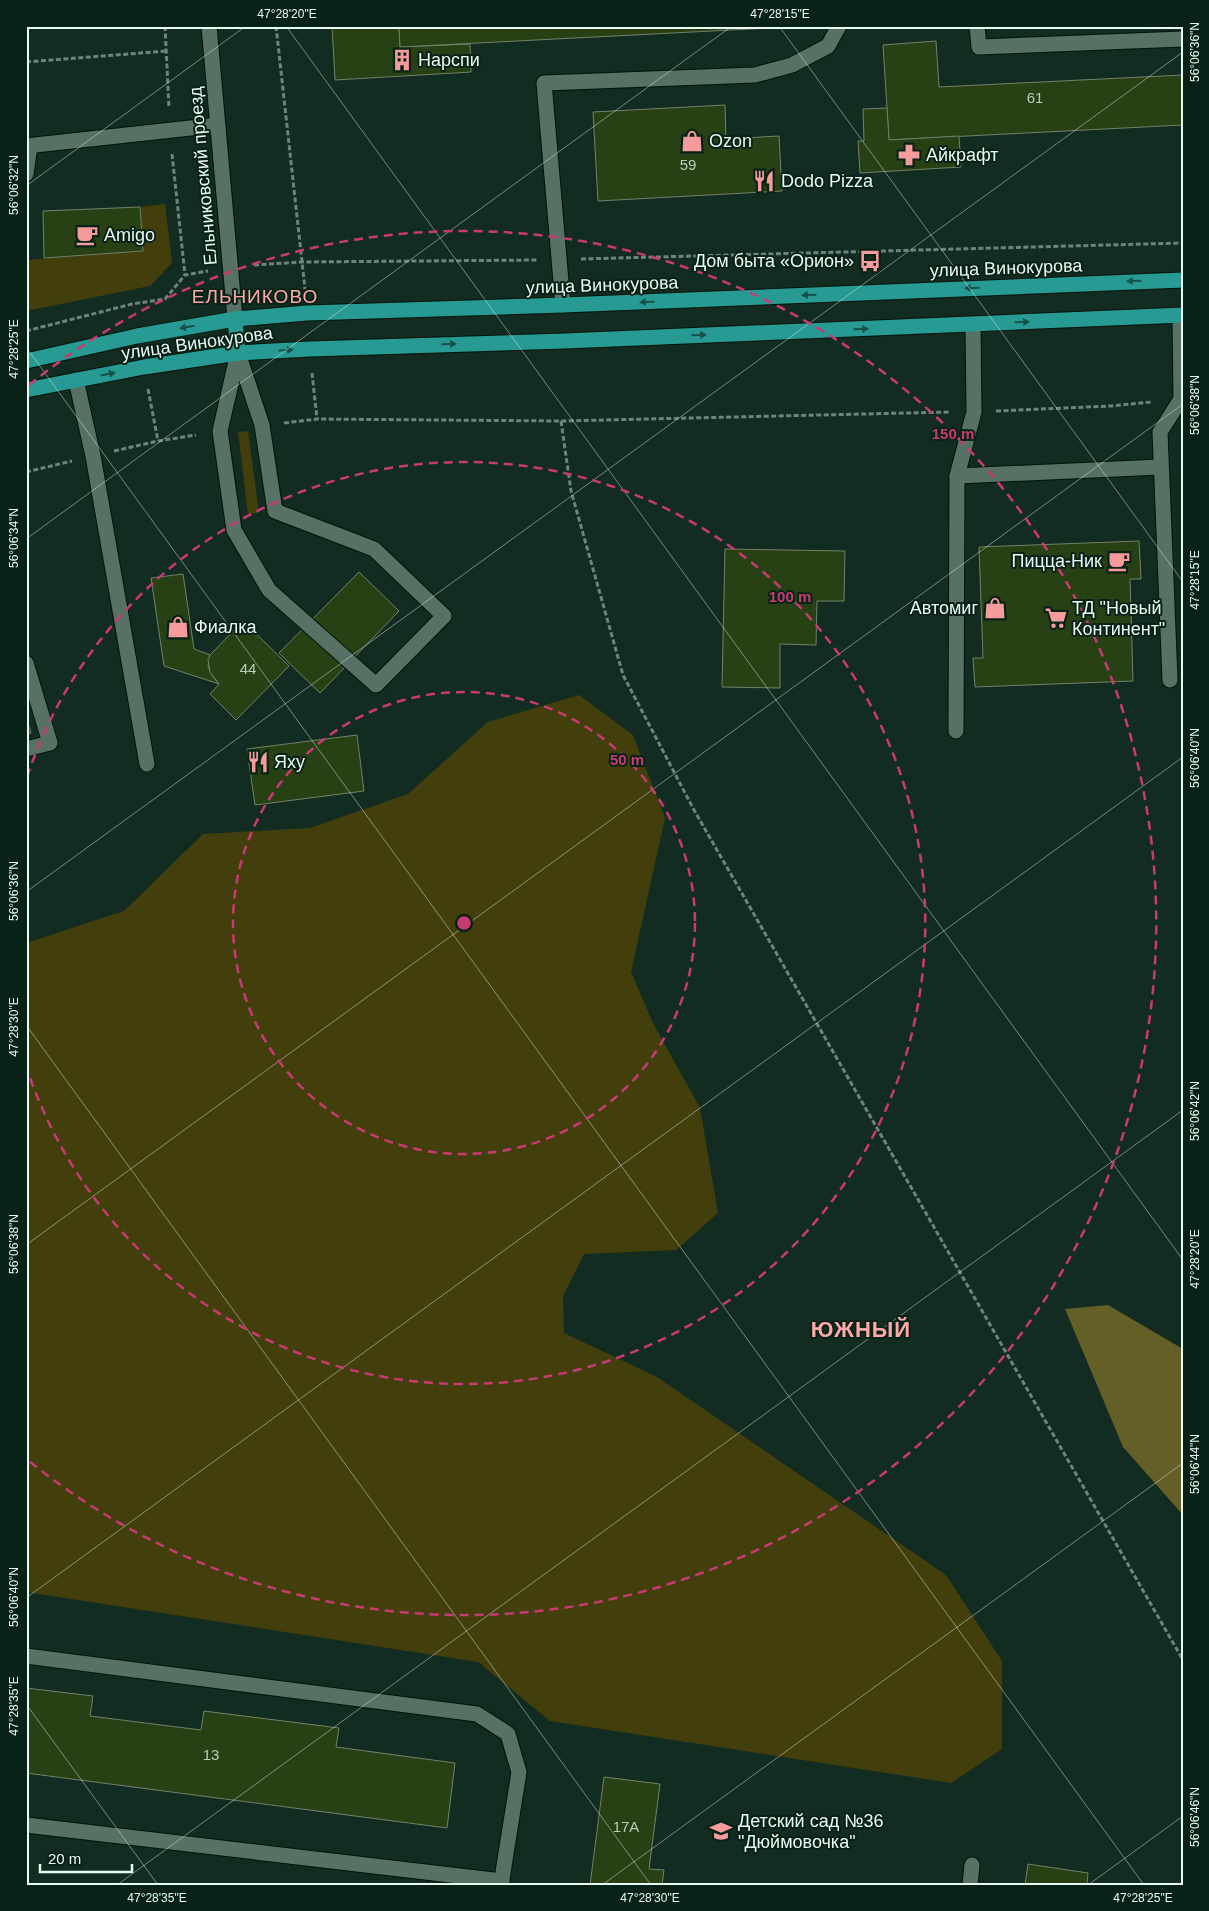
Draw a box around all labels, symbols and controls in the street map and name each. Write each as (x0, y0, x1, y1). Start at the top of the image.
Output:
text: 47°28'20"E (257, 7, 317, 21)
text: 47°28'15"E (750, 7, 810, 21)
text: 56°06'36"N (1188, 22, 1202, 82)
building icon: Нарспи (389, 47, 415, 73)
place label: Нарспи (418, 50, 480, 70)
street label: Ельниковский проезд (185, 85, 221, 266)
house number: 61 (1027, 89, 1043, 106)
shop icon: Ozon (679, 128, 705, 154)
place label: Ozon (709, 131, 752, 151)
pharmacy icon: Айкрафт (896, 142, 922, 168)
place label: Айкрафт (926, 145, 999, 165)
text: 56°06'32"N (7, 155, 21, 215)
house number: 59 (680, 156, 696, 173)
restaurant icon: Dodo Pizza (751, 168, 777, 194)
place label: Dodo Pizza (781, 171, 874, 191)
cafe icon: Amigo (74, 222, 100, 248)
place label: Amigo (104, 225, 155, 245)
bus stop icon: Дом быта «Орион» (857, 248, 883, 274)
place label: Дом быта «Орион» (694, 251, 854, 271)
street label: улица Винокурова (929, 255, 1084, 281)
street label: улица Винокурова (525, 272, 680, 298)
one-way arrow (1126, 278, 1142, 286)
one-way arrow (963, 284, 979, 292)
district label: ЕЛЬНИКОВО (192, 286, 318, 307)
one-way arrow (801, 291, 817, 299)
one-way arrow (639, 298, 655, 306)
one-way arrow (1014, 318, 1030, 326)
text: 47°28'25"E (7, 319, 21, 379)
street label: улица Винокурова (120, 322, 275, 364)
one-way arrow (179, 324, 195, 332)
one-way arrow (853, 324, 869, 332)
one-way arrow (691, 331, 707, 339)
one-way arrow (441, 340, 457, 348)
one-way arrow (279, 346, 295, 354)
one-way arrow (101, 370, 116, 378)
text: 56°06'38"N (1188, 375, 1202, 435)
text: 150 m (932, 425, 974, 442)
text: 56°06'34"N (7, 508, 21, 568)
cafe icon: Пицца-Ник (1106, 548, 1132, 574)
text: 47°28'15"E (1188, 550, 1202, 610)
place label: Пицца-Ник (1011, 551, 1102, 571)
text: 100 m (769, 588, 811, 605)
shop icon: Автомиг (982, 595, 1008, 621)
place label: Автомиг (910, 598, 978, 618)
place label: ТД "Новый Континент" (1072, 598, 1165, 639)
supermarket icon: ТД "Новый Континент" (1043, 605, 1069, 631)
shop icon: Фиалка (165, 614, 191, 640)
place label: Фиалка (194, 617, 258, 637)
house number: 44 (240, 660, 256, 677)
text: 56°06'40"N (1188, 728, 1202, 788)
restaurant icon: Яху (245, 749, 271, 775)
text: 50 m (610, 751, 644, 768)
place label: Яху (274, 752, 305, 772)
text: 56°06'36"N (7, 861, 21, 921)
centre of rings (455, 914, 473, 932)
text: 47°28'30"E (7, 997, 21, 1057)
text: 56°06'42"N (1188, 1081, 1202, 1141)
text: 56°06'38"N (7, 1214, 21, 1274)
text: 47°28'20"E (1188, 1229, 1202, 1289)
district label: ЮЖНЫЙ (811, 1317, 911, 1342)
text: 56°06'44"N (1188, 1434, 1202, 1494)
text: 56°06'40"N (7, 1567, 21, 1627)
text: 47°28'35"E (7, 1676, 21, 1736)
house number: 13 (203, 1746, 219, 1763)
text: 56°06'46"N (1188, 1787, 1202, 1847)
place label: Детский сад №36 "Дюймовочка" (738, 1811, 883, 1852)
house number: 17А (613, 1818, 639, 1835)
school or university icon: Детский сад №36 "Дюймовочка" (708, 1818, 734, 1844)
scale bar (40, 1841, 132, 1873)
text: 20 m (48, 1850, 81, 1867)
text: 47°28'35"E (127, 1891, 187, 1905)
text: 47°28'30"E (620, 1891, 680, 1905)
text: 47°28'25"E (1113, 1891, 1173, 1905)

